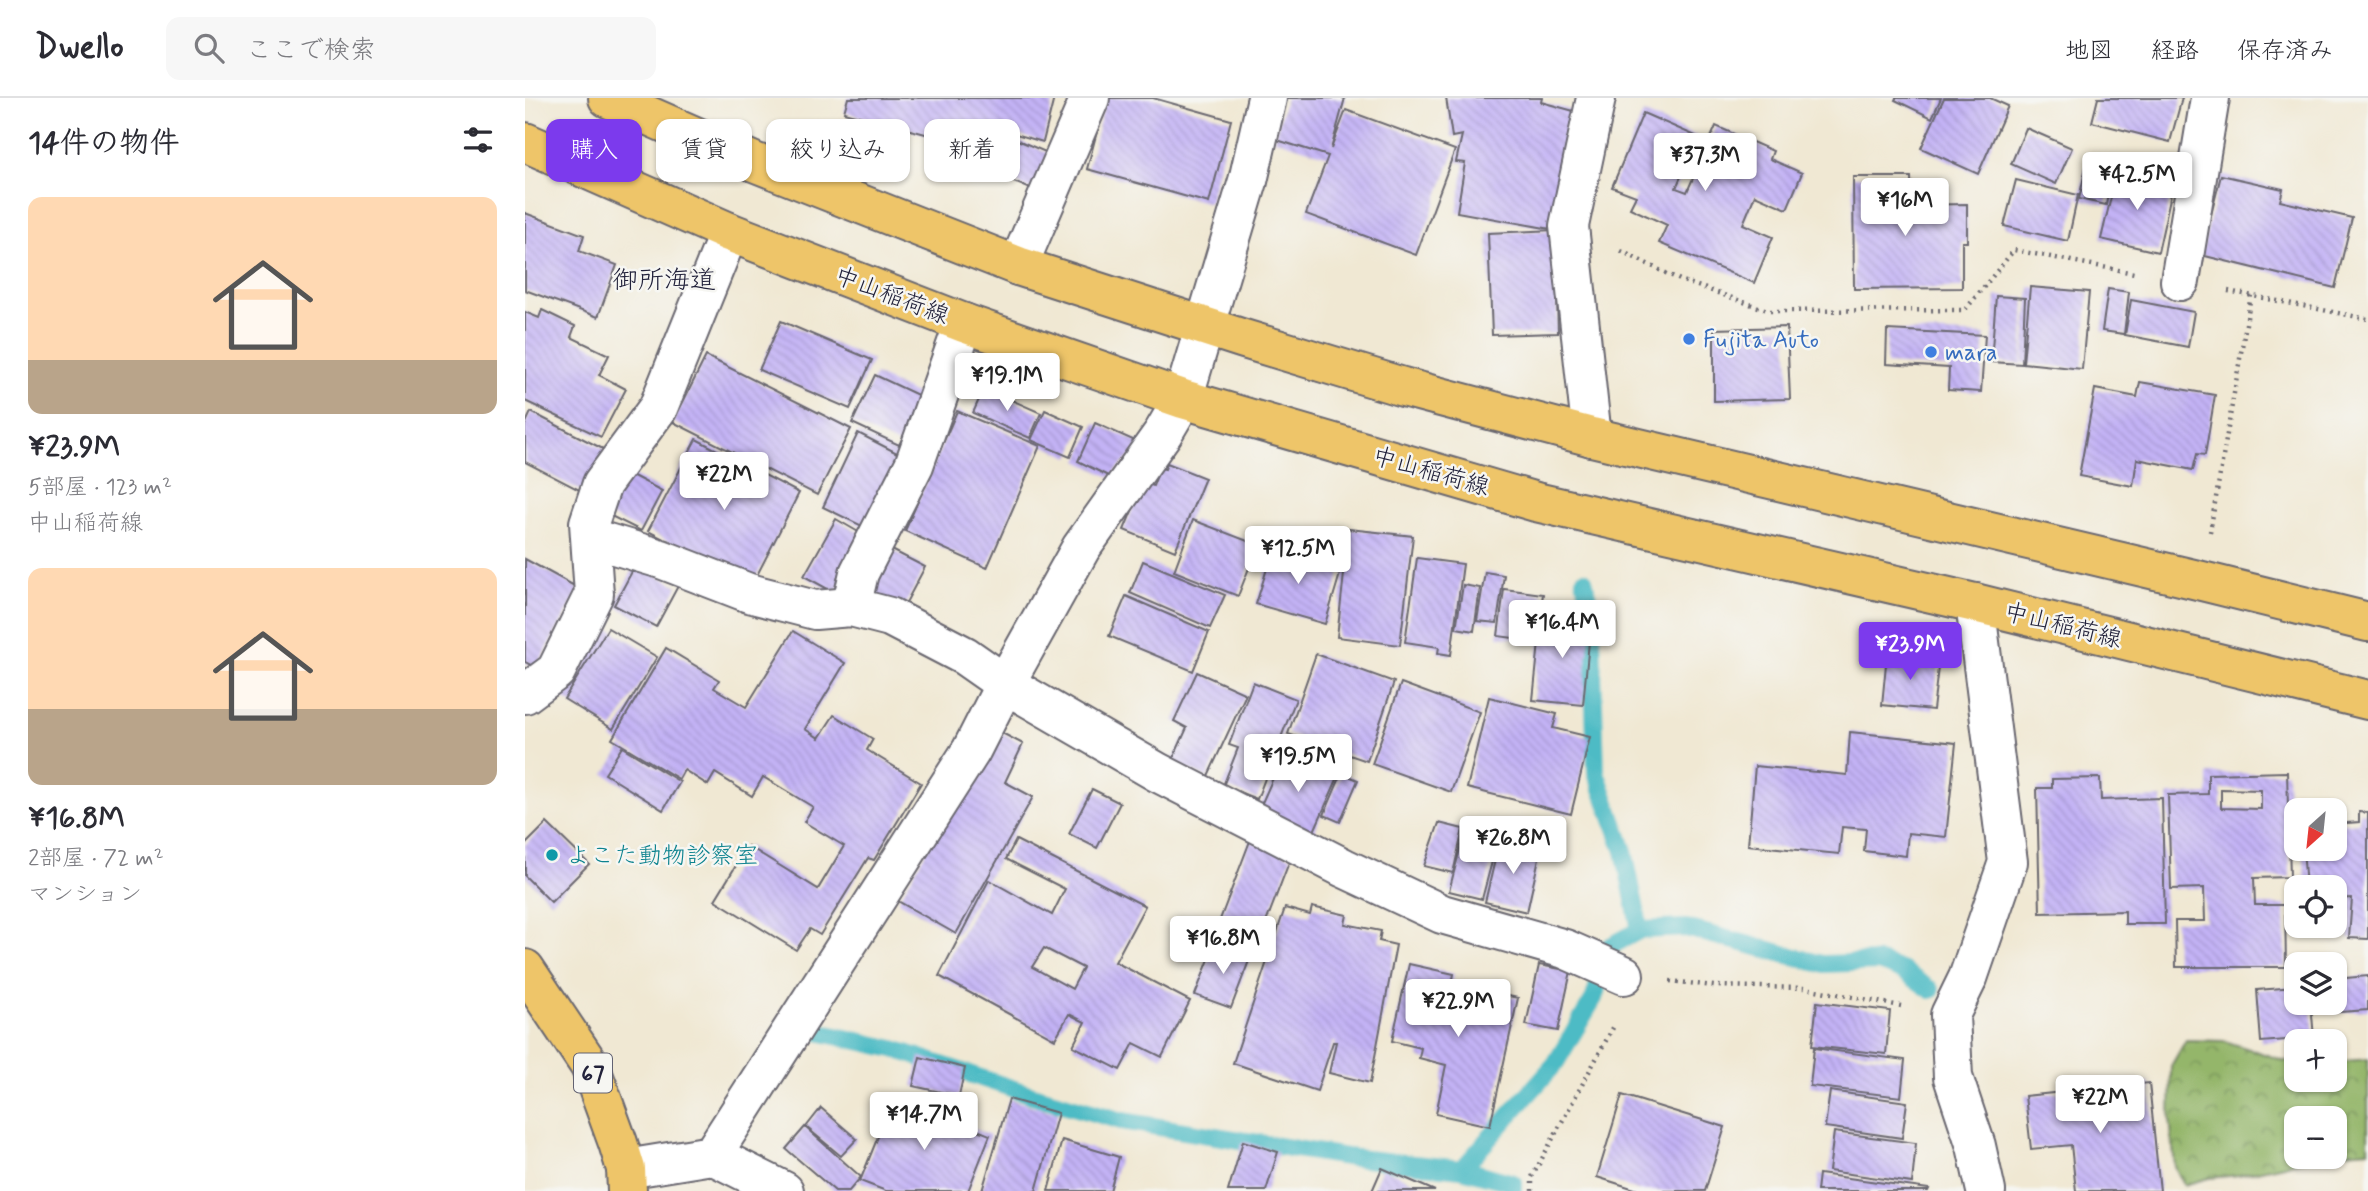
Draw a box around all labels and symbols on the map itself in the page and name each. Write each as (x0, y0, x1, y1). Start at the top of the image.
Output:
pin: ¥37.3M (1648, 134, 1762, 193)
pin: ¥42.5M (2080, 152, 2194, 212)
pin: ¥16M (1864, 178, 1946, 238)
street label: 中山稲荷線 (830, 260, 953, 332)
district label: 御所海道 (612, 264, 716, 298)
place label: Fujita Auto (1703, 325, 1819, 356)
marker: Fujita Auto (1681, 331, 1697, 347)
place label: mara (1945, 338, 1997, 369)
marker: mara (1923, 344, 1939, 360)
pin: ¥19.1M (950, 354, 1064, 413)
street label: 中山稲荷線 (1369, 441, 1493, 504)
pin: ¥22M (683, 452, 765, 512)
pin: ¥12.5M (1241, 526, 1355, 586)
street label: 中山稲荷線 (2001, 597, 2125, 656)
pin: ¥16.4M (1505, 601, 1619, 660)
pin: ¥23.9M (1853, 622, 1967, 682)
pin: ¥19.5M (1241, 734, 1355, 794)
north arrow (2284, 798, 2347, 861)
pin: ¥26.8M (1456, 816, 1570, 876)
place label: よこた動物診察室 (566, 841, 758, 872)
marker: よこた動物診察室 (544, 847, 560, 863)
pin: ¥16.8M (1166, 916, 1280, 976)
pin: ¥22.9M (1401, 979, 1515, 1039)
road number: 67 (574, 1054, 612, 1092)
pin: ¥22M (2059, 1076, 2141, 1135)
pin: ¥14.7M (867, 1093, 981, 1152)

